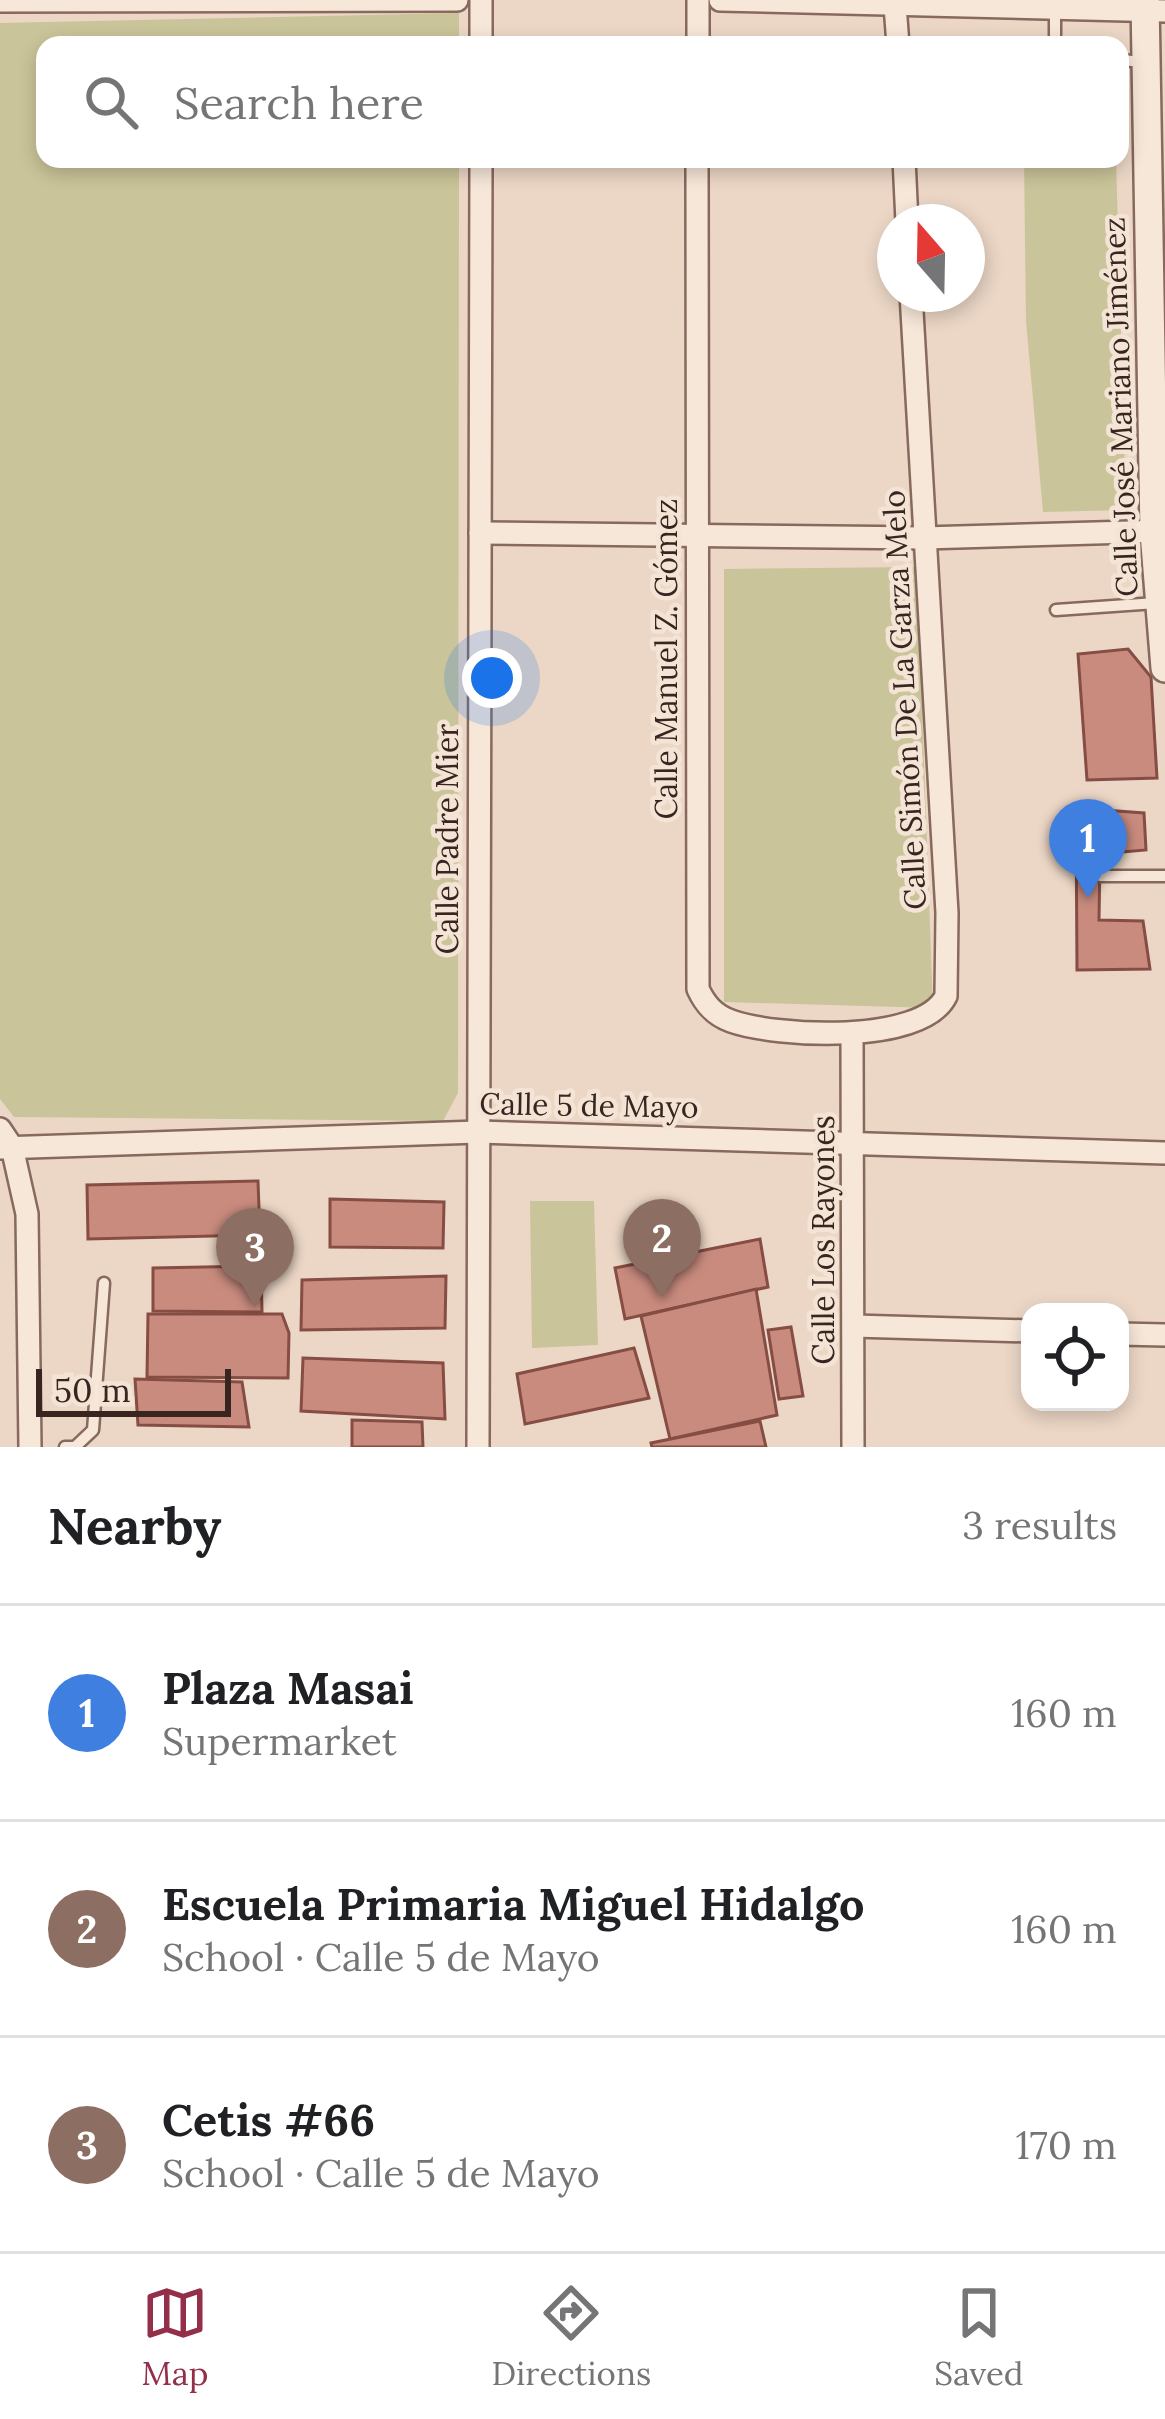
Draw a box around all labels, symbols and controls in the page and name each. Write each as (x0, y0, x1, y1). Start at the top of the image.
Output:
search box (36, 36, 1129, 168)
icon: search (78, 69, 144, 135)
text: Search here (174, 74, 424, 131)
north arrow (877, 204, 985, 312)
street label: Calle José Mariano Jiménez (1094, 217, 1146, 597)
street label: Calle Simón De La Garza Melo (874, 489, 934, 911)
street label: Calle Manuel Z. Gómez (647, 499, 685, 819)
your location (462, 648, 522, 708)
street label: Calle Padre Mier (428, 724, 466, 954)
pin: 1 (1049, 799, 1127, 898)
street label: Calle 5 de Mayo (479, 1084, 699, 1127)
street label: Calle Los Rayones (804, 1115, 843, 1365)
pin: 2 (623, 1199, 701, 1298)
pin: 3 (216, 1208, 294, 1307)
map controls (1021, 1303, 1129, 1411)
button: locate (1021, 1303, 1129, 1411)
scale bar (36, 1363, 231, 1416)
text: 50 m (54, 1369, 131, 1411)
text: Nearby (48, 1493, 221, 1558)
text: 3 results (962, 1500, 1117, 1550)
text: Plaza Masai (162, 1659, 414, 1716)
text: 1 (79, 1688, 95, 1738)
text: 160 m (1011, 1688, 1117, 1738)
text: Supermarket (162, 1716, 397, 1766)
text: Escuela Primaria Miguel Hidalgo (162, 1875, 864, 1932)
text: 2 (77, 1904, 97, 1954)
text: 160 m (1011, 1904, 1117, 1954)
text: School · Calle 5 de Mayo (162, 1932, 600, 1982)
text: Cetis #66 (162, 2091, 375, 2148)
text: 3 (76, 2120, 98, 2170)
text: 170 m (1015, 2120, 1117, 2170)
text: School · Calle 5 de Mayo (162, 2148, 600, 2198)
tab: Map (141, 2280, 209, 2394)
tab: Directions (492, 2280, 651, 2394)
tab: Saved (934, 2280, 1023, 2394)

